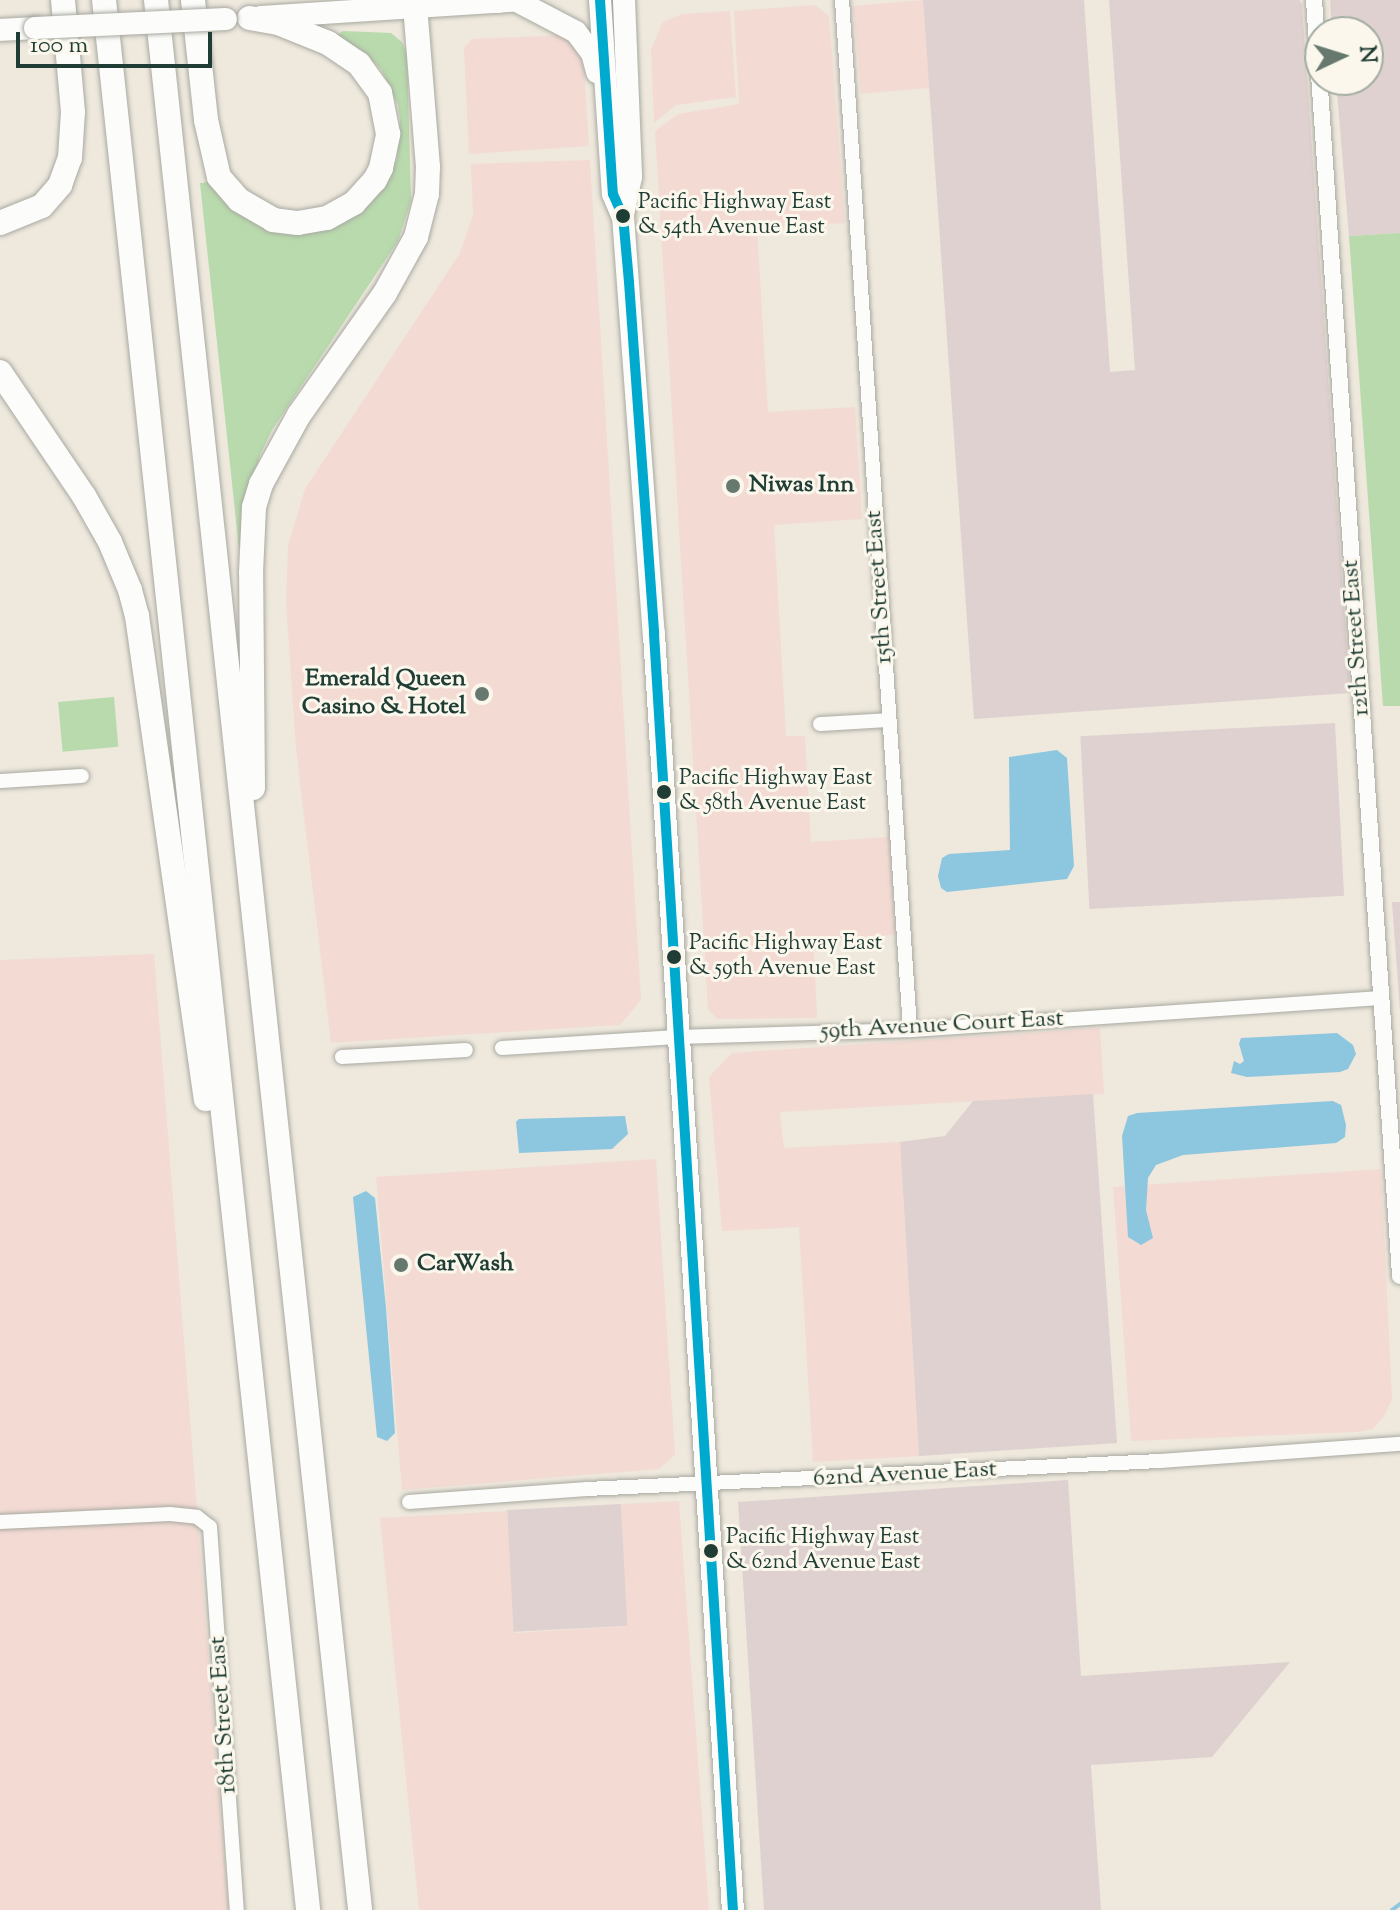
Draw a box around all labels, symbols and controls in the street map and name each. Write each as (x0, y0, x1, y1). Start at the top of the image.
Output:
scale bar (20, 16, 216, 66)
north arrow (1304, 16, 1384, 96)
text: 100 m (30, 29, 88, 63)
text: N (1349, 45, 1383, 64)
place label: Pacific Highway East & 54th Avenue East (638, 190, 831, 242)
marker: Pacific Highway East & 54th Avenue East (615, 208, 631, 224)
place label: Niwas Inn (749, 472, 855, 500)
marker: Niwas Inn (724, 477, 742, 495)
street label: 15th Street East (860, 509, 900, 665)
street label: 12th Street East (1337, 559, 1377, 717)
place label: Emerald Queen Casino & Hotel (302, 666, 466, 722)
marker: Emerald Queen Casino & Hotel (473, 685, 491, 703)
place label: Pacific Highway East & 58th Avenue East (679, 766, 872, 818)
marker: Pacific Highway East & 58th Avenue East (656, 784, 672, 800)
place label: Pacific Highway East & 59th Avenue East (689, 931, 882, 982)
marker: Pacific Highway East & 59th Avenue East (666, 949, 682, 965)
street label: 59th Avenue Court East (820, 1005, 1064, 1047)
place label: CarWash (417, 1251, 514, 1279)
marker: CarWash (392, 1256, 410, 1274)
street label: 62nd Avenue East (812, 1456, 998, 1494)
place label: Pacific Highway East & 62nd Avenue East (726, 1525, 920, 1576)
marker: Pacific Highway East & 62nd Avenue East (703, 1543, 719, 1559)
street label: 18th Street East (204, 1635, 244, 1795)

